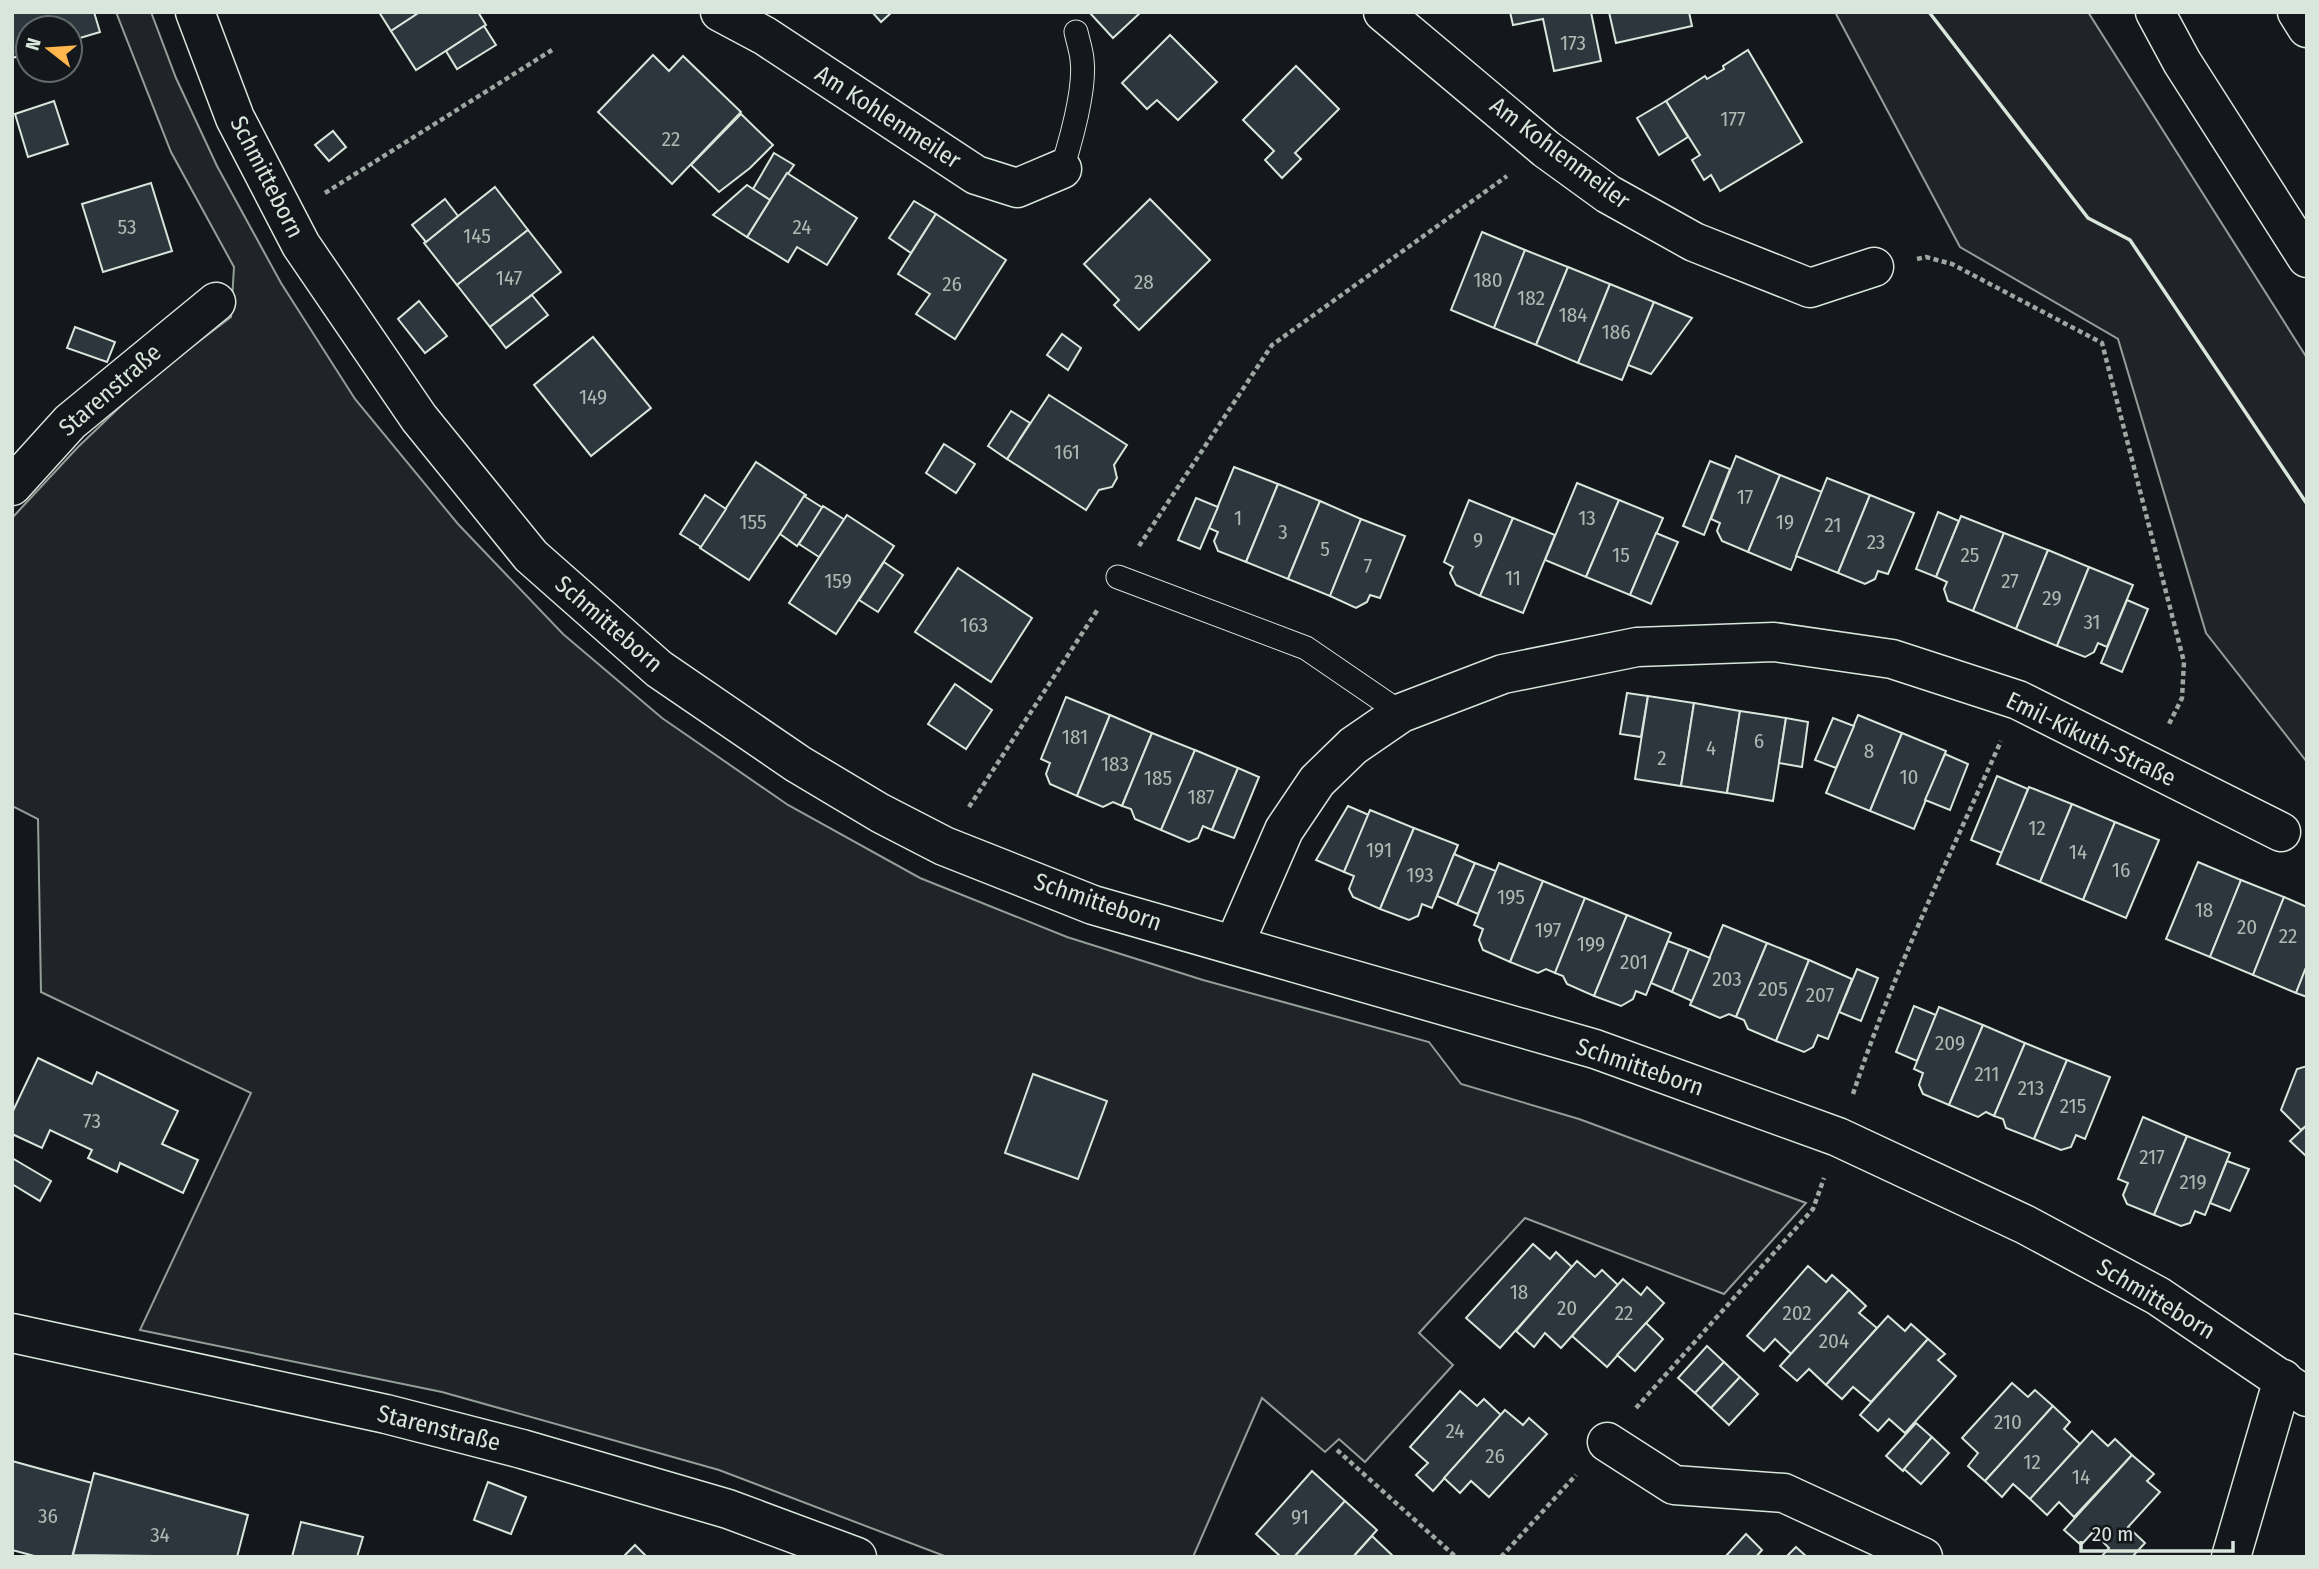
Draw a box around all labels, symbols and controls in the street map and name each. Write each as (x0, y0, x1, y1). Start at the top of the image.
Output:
north arrow (14, 14, 84, 84)
house number: 173 (1560, 30, 1586, 56)
text: N (21, 35, 46, 53)
street label: Am Kohlenmeiler (810, 60, 967, 175)
street label: Am Kohlenmeiler (1485, 91, 1636, 215)
house number: 177 (1720, 106, 1746, 132)
street label: Schmitteborn (224, 111, 310, 243)
house number: 22 (662, 126, 680, 152)
house number: 53 (118, 214, 136, 240)
house number: 24 (792, 214, 812, 240)
house number: 145 (463, 223, 491, 249)
house number: 147 (496, 265, 522, 291)
house number: 180 (1473, 267, 1503, 293)
house number: 28 (1134, 269, 1154, 295)
house number: 26 (942, 271, 962, 297)
house number: 182 (1517, 285, 1545, 311)
house number: 184 (1559, 302, 1587, 328)
house number: 186 (1601, 319, 1631, 345)
street label: Starenstraße (53, 338, 167, 442)
house number: 149 (579, 384, 607, 410)
house number: 161 (1054, 439, 1080, 465)
house number: 17 (1737, 484, 1753, 510)
house number: 1 (1234, 505, 1242, 531)
house number: 13 (1578, 505, 1596, 531)
house number: 155 (739, 509, 767, 535)
house number: 19 (1776, 509, 1794, 535)
house number: 21 (1825, 512, 1842, 538)
house number: 3 (1278, 519, 1288, 545)
house number: 9 (1473, 527, 1483, 553)
house number: 23 (1867, 529, 1885, 555)
house number: 5 (1320, 536, 1330, 562)
house number: 15 (1612, 542, 1630, 568)
house number: 25 (1961, 542, 1979, 568)
house number: 7 (1364, 553, 1372, 579)
house number: 11 (1505, 565, 1521, 591)
house number: 159 (824, 568, 852, 594)
house number: 27 (2001, 568, 2019, 594)
street label: Schmitteborn (550, 570, 668, 678)
house number: 29 (2042, 585, 2062, 611)
house number: 31 (2083, 609, 2101, 635)
house number: 163 (960, 612, 988, 638)
street label: Emil-Kikuth-Straße (2002, 686, 2180, 792)
house number: 181 (1062, 724, 1088, 750)
house number: 6 (1754, 728, 1764, 754)
house number: 4 (1706, 735, 1716, 761)
house number: 8 (1864, 738, 1874, 764)
house number: 2 (1657, 745, 1667, 771)
house number: 183 (1101, 751, 1129, 777)
house number: 10 (1899, 764, 1919, 790)
house number: 185 (1144, 765, 1172, 791)
house number: 187 (1188, 784, 1214, 810)
house number: 12 (2028, 815, 2046, 841)
house number: 191 (1366, 837, 1392, 863)
house number: 14 (2069, 839, 2087, 865)
house number: 16 (2112, 857, 2130, 883)
house number: 193 (1406, 862, 1434, 888)
street label: Schmitteborn (1031, 867, 1165, 937)
house number: 195 (1497, 884, 1525, 910)
house number: 18 (2195, 897, 2213, 923)
house number: 20 (2237, 914, 2257, 940)
house number: 197 (1535, 917, 1561, 943)
house number: 22 (2279, 923, 2297, 949)
house number: 199 (1577, 931, 1605, 957)
house number: 201 (1620, 949, 1648, 975)
house number: 203 (1712, 966, 1742, 992)
house number: 205 (1758, 976, 1788, 1002)
house number: 207 (1806, 982, 1834, 1008)
house number: 209 (1935, 1030, 1965, 1056)
street label: Schmitteborn (1573, 1032, 1707, 1102)
house number: 211 (1975, 1061, 1999, 1087)
house number: 213 (2018, 1075, 2044, 1101)
house number: 215 (2060, 1093, 2086, 1119)
house number: 73 (83, 1108, 101, 1134)
house number: 217 (2139, 1144, 2165, 1170)
house number: 219 (2179, 1169, 2207, 1195)
street label: Schmitteborn (2092, 1253, 2220, 1345)
house number: 18 (1510, 1279, 1528, 1305)
house number: 20 (1557, 1295, 1577, 1321)
house number: 22 (1615, 1300, 1633, 1326)
house number: 202 (1782, 1300, 1812, 1326)
house number: 204 (1819, 1328, 1849, 1354)
street label: Starenstraße (375, 1399, 503, 1457)
house number: 210 (1994, 1409, 2022, 1435)
house number: 24 (1445, 1418, 1465, 1444)
house number: 26 (1485, 1443, 1505, 1469)
house number: 12 (2023, 1449, 2041, 1475)
house number: 14 (2072, 1464, 2090, 1490)
house number: 36 (38, 1503, 58, 1529)
house number: 91 (1291, 1504, 1309, 1530)
scale bar (2081, 1510, 2233, 1554)
text: 20 m (2092, 1521, 2133, 1547)
house number: 34 (150, 1522, 170, 1548)

